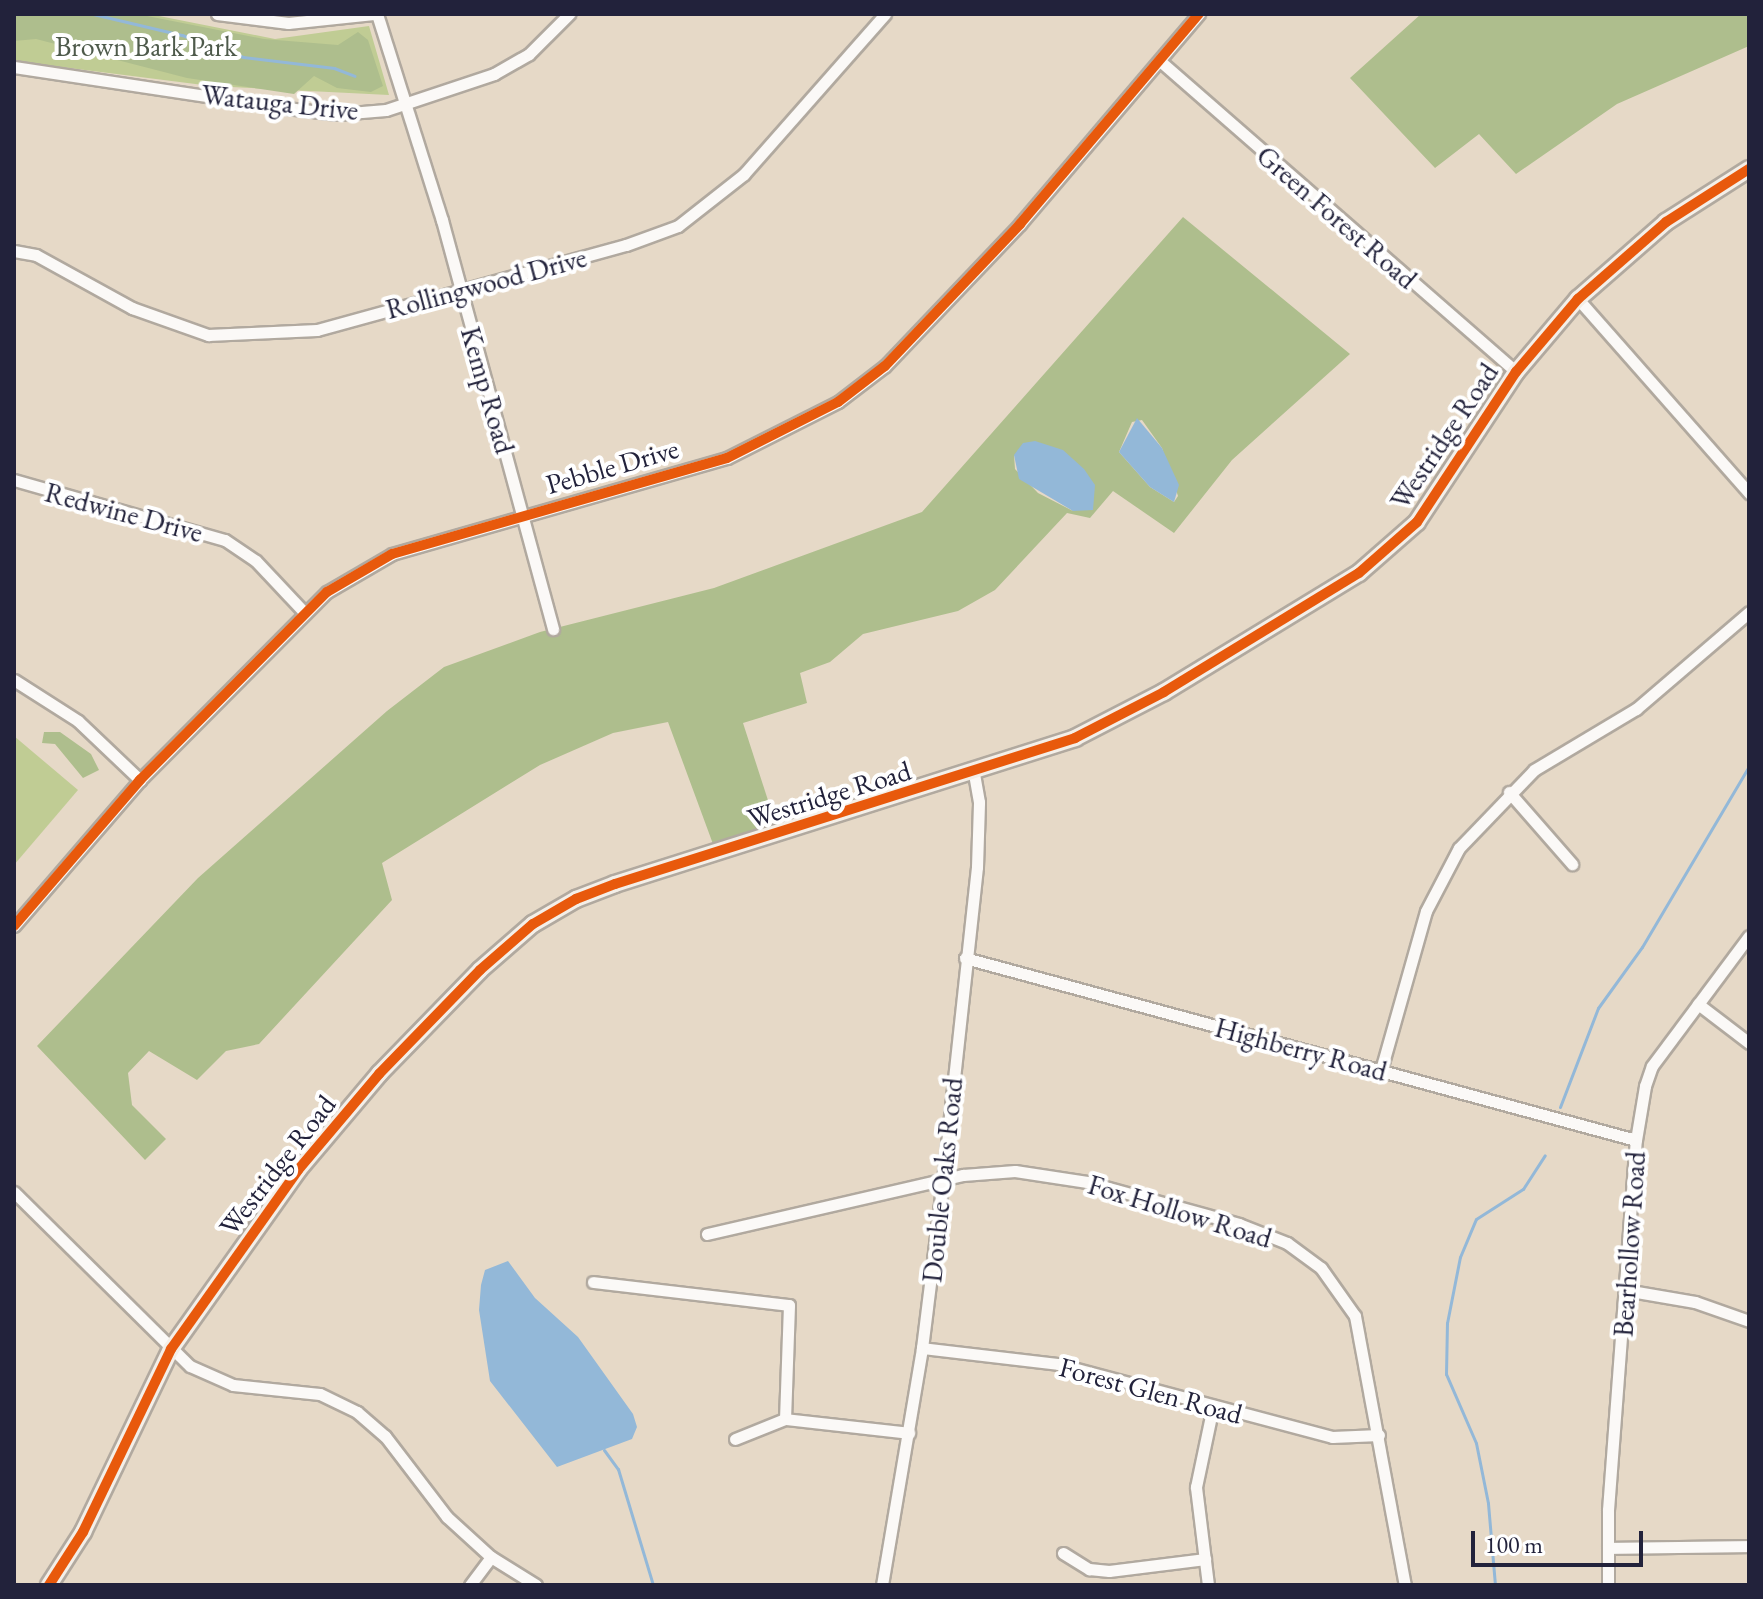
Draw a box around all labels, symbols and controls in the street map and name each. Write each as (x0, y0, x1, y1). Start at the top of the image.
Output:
park label: Brown Bark Park (55, 29, 237, 63)
street label: Watauga Drive (200, 77, 360, 127)
street label: Green Forest Road (1250, 138, 1424, 296)
street label: Rollingwood Drive (382, 240, 590, 326)
street label: Kemp Road (454, 323, 522, 457)
street label: Westridge Road (1383, 356, 1505, 516)
street label: Pebble Drive (542, 431, 682, 501)
street label: Redwine Drive (41, 475, 207, 549)
street label: Westridge Road (743, 753, 915, 835)
street label: Highberry Road (1211, 1010, 1391, 1088)
street label: Double Oaks Road (915, 1076, 969, 1284)
street label: Westridge Road (212, 1088, 342, 1242)
street label: Bearhollow Road (1606, 1150, 1652, 1338)
street label: Fox Hollow Road (1084, 1167, 1276, 1255)
street label: Forest Glen Road (1056, 1349, 1246, 1431)
scale bar (1475, 1515, 1647, 1565)
text: 100 m (1485, 1529, 1543, 1560)

